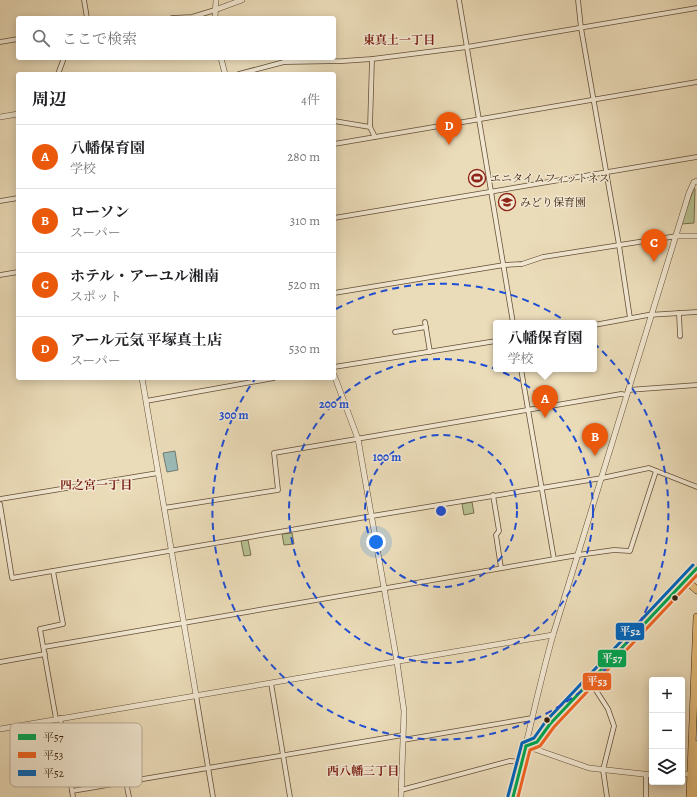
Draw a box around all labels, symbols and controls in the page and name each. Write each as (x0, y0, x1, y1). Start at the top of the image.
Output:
search box (16, 16, 336, 60)
icon: search (30, 27, 52, 49)
text: ここで検索 (62, 29, 137, 49)
district label: 東真土一丁目 (363, 32, 435, 48)
text: 周辺 (32, 88, 66, 111)
text: 4件 (301, 91, 320, 108)
pin: D (436, 112, 462, 145)
text: 八幡保育園 (70, 138, 145, 158)
text: A (41, 148, 49, 165)
text: 280 m (287, 148, 320, 165)
text: 学校 (70, 160, 96, 177)
sports icon: エニタイムフィットネス (467, 168, 487, 188)
place label: エニタイムフィットネス (490, 171, 610, 186)
school or university icon: みどり保育園 (497, 192, 517, 212)
place label: みどり保育園 (520, 195, 586, 210)
text: ローソン (70, 202, 129, 222)
text: B (41, 212, 49, 229)
text: 310 m (290, 212, 320, 229)
text: スーパー (70, 224, 121, 241)
pin: C (641, 229, 667, 262)
text: ホテル・アーユル湘南 (70, 266, 219, 286)
text: C (41, 276, 49, 293)
text: 520 m (288, 276, 320, 293)
text: スポット (70, 288, 122, 305)
popup (493, 320, 597, 372)
text: 八幡保育園 (507, 328, 583, 348)
text: アール元気 平塚真土店 (70, 330, 222, 350)
text: D (40, 340, 50, 357)
text: 530 m (289, 340, 320, 357)
text: 学校 (507, 350, 534, 367)
text: スーパー (70, 352, 121, 369)
pin: A (532, 385, 558, 418)
text: 200 m (319, 396, 349, 412)
text: 300 m (219, 407, 249, 423)
pin: B (582, 423, 608, 456)
text: 100 m (373, 449, 401, 465)
district label: 四之宮一丁目 (60, 477, 132, 493)
centre of rings (434, 504, 448, 518)
your location (366, 532, 386, 552)
unlabelled marker (670, 593, 680, 603)
line badge: 平52 (615, 622, 645, 641)
text: 平52 (619, 624, 641, 639)
line badge: 平57 (597, 649, 627, 668)
text: 平57 (602, 651, 622, 666)
line badge: 平53 (582, 672, 612, 691)
text: 平53 (587, 674, 607, 689)
map controls (649, 677, 685, 785)
button: + (649, 677, 685, 713)
button: − (649, 713, 685, 749)
unlabelled marker (542, 715, 552, 725)
legend (10, 723, 142, 787)
text: 平57 (43, 730, 64, 745)
text: 平53 (43, 748, 63, 763)
button: layers (649, 749, 685, 785)
district label: 西八幡三丁目 (327, 763, 399, 779)
text: 平52 (43, 766, 64, 781)

